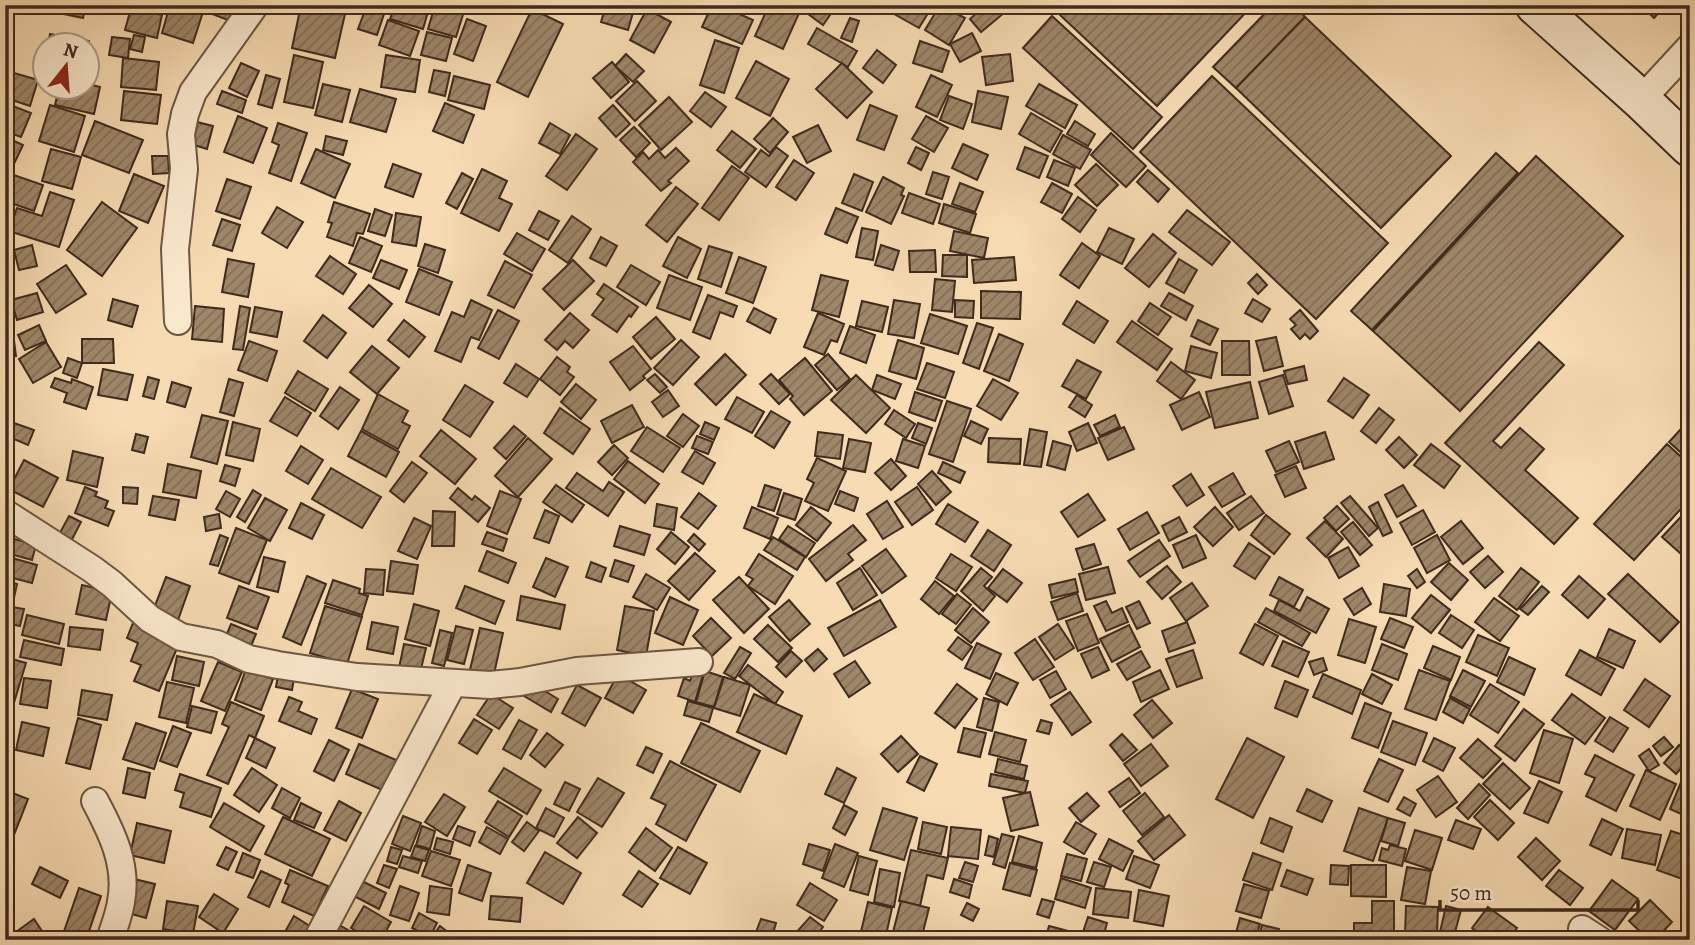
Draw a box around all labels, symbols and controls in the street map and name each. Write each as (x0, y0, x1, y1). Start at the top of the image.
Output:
north arrow (32, 32, 102, 102)
text: N (60, 36, 81, 65)
scale bar (1440, 868, 1637, 912)
text: 50 m (1450, 879, 1492, 907)

